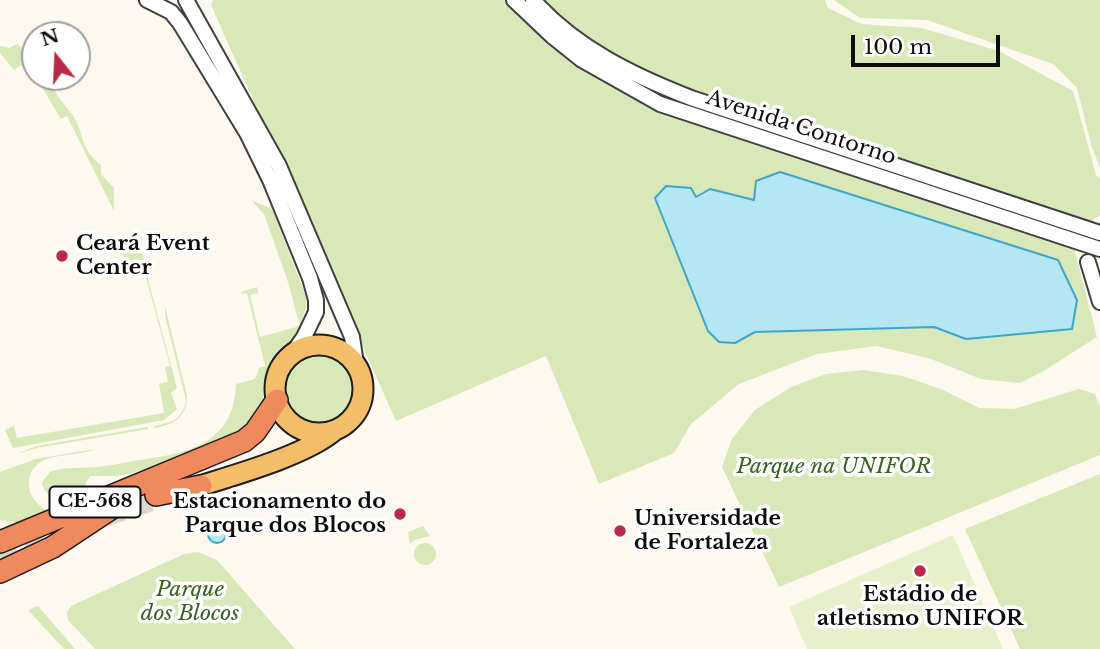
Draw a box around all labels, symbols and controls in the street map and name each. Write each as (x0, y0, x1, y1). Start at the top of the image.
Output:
north arrow (21, 21, 91, 91)
scale bar (855, 21, 1004, 65)
text: N (38, 24, 62, 51)
text: 100 m (864, 34, 932, 60)
street label: Avenida Contorno (703, 85, 899, 171)
place label: Ceará Event Center (76, 231, 210, 281)
marker: Ceará Event Center (54, 248, 70, 264)
park label: Parque na UNIFOR (736, 454, 932, 480)
road number: CE-568 (50, 486, 140, 517)
place label: Estacionamento do Parque dos Blocos (173, 489, 386, 539)
marker: Estacionamento do Parque dos Blocos (392, 506, 408, 522)
place label: Universidade de Fortaleza (634, 506, 781, 556)
marker: Universidade de Fortaleza (612, 523, 628, 539)
marker: Estádio de atletismo UNIFOR (912, 563, 928, 579)
park label: Parque dos Blocos (141, 577, 239, 627)
place label: Estádio de atletismo UNIFOR (817, 582, 1023, 632)

